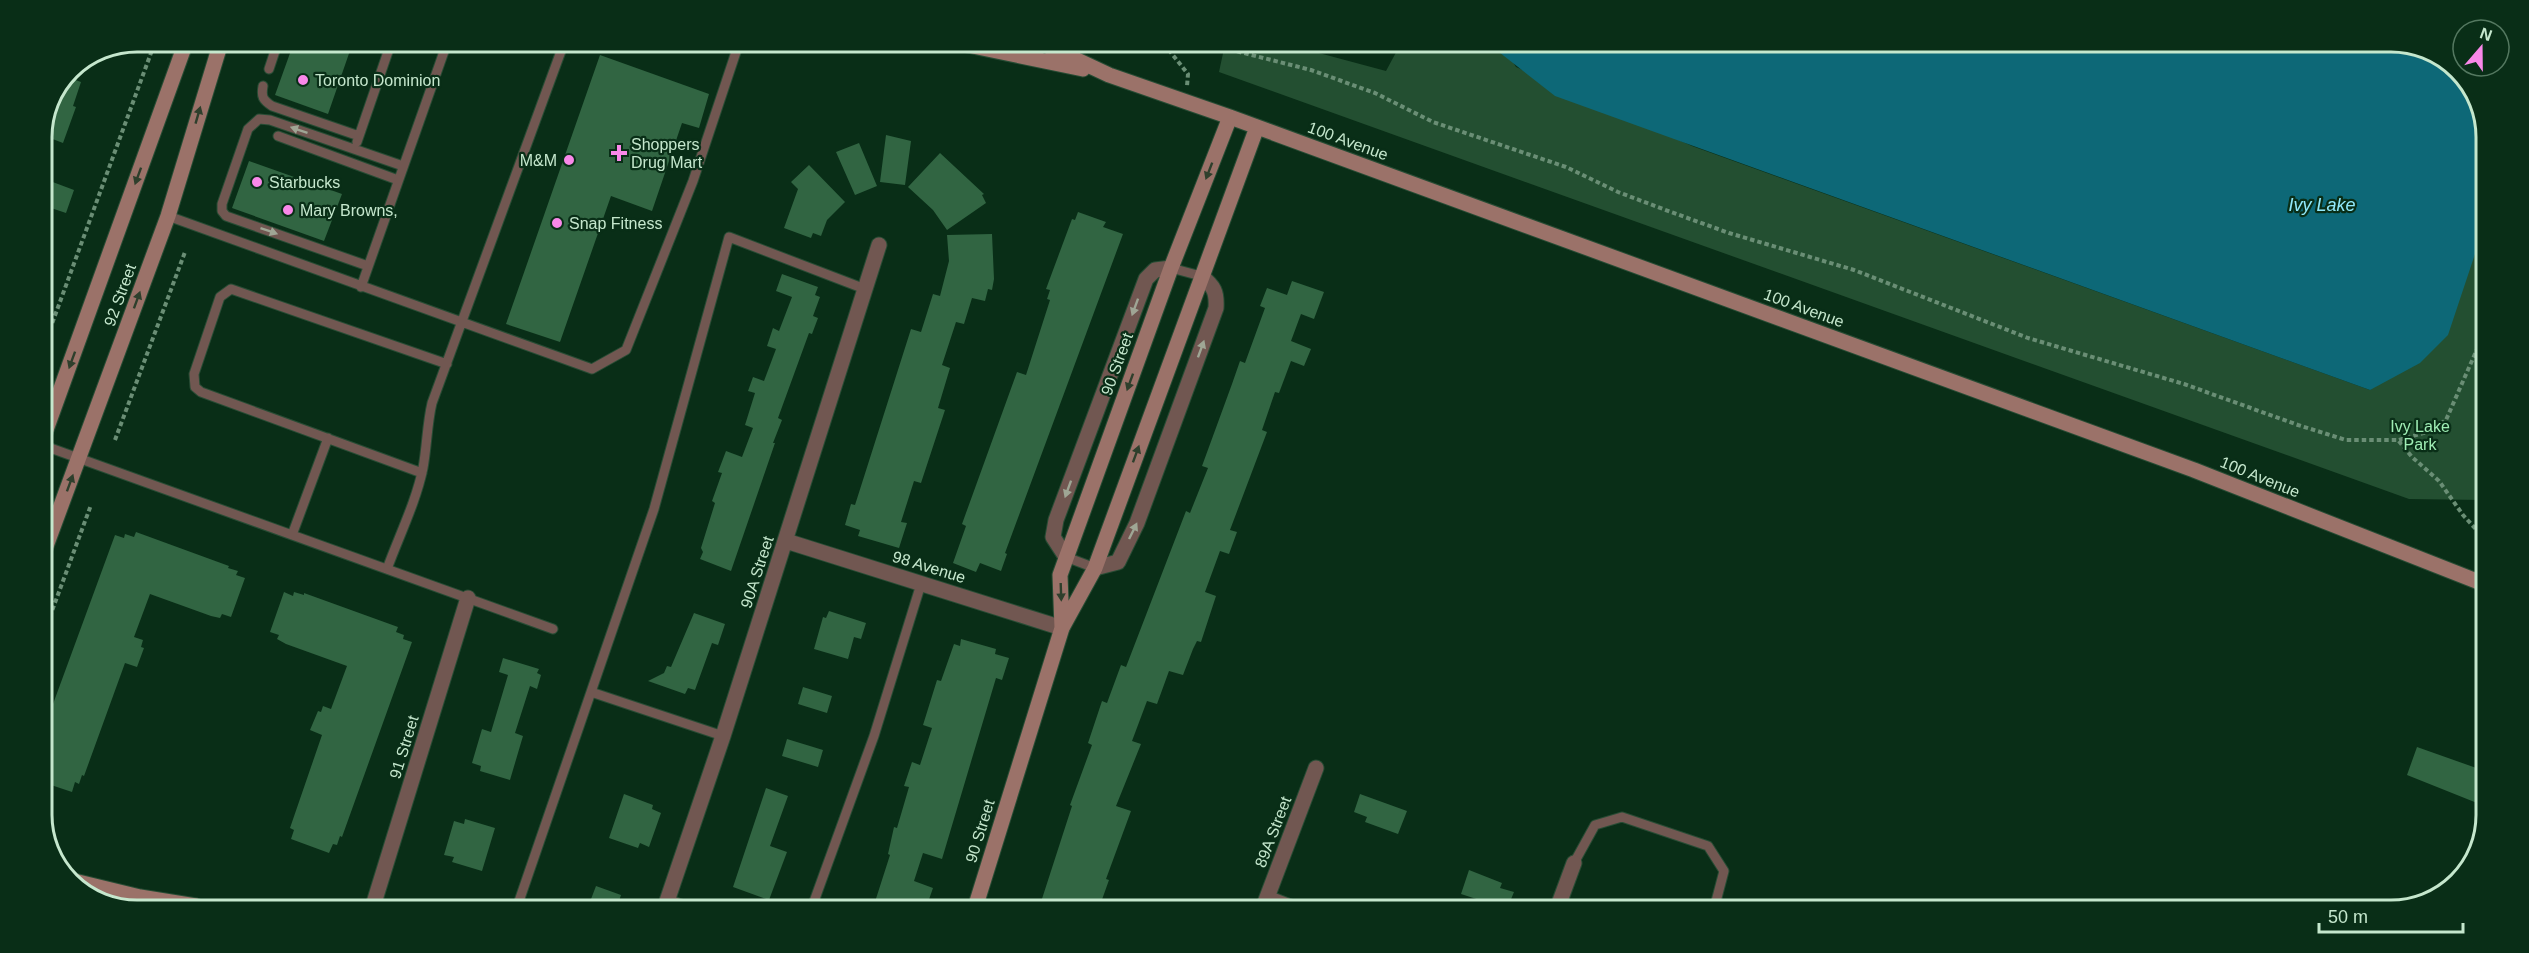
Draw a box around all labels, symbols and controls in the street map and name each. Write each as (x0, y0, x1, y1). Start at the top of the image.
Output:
north arrow (2451, 18, 2511, 78)
text: N (2478, 24, 2494, 44)
place label: Toronto Dominion (315, 72, 440, 89)
marker: Toronto Dominion (296, 73, 310, 87)
one-way arrow (194, 106, 203, 124)
street label: 100 Avenue (1306, 119, 1391, 163)
one-way arrow (290, 125, 308, 135)
place label: Shoppers Drug Mart (631, 136, 703, 171)
marker: Shoppers Drug Mart (612, 146, 626, 160)
place label: M&M (520, 152, 557, 169)
marker: M&M (562, 153, 576, 167)
one-way arrow (1204, 162, 1213, 180)
one-way arrow (132, 167, 142, 185)
place label: Starbucks (269, 174, 340, 191)
marker: Starbucks (250, 175, 264, 189)
water label: Ivy Lake (2288, 195, 2356, 215)
place label: Mary Browns, (300, 202, 398, 219)
marker: Mary Browns, (281, 203, 295, 217)
place label: Snap Fitness (569, 215, 662, 232)
marker: Snap Fitness (550, 216, 564, 230)
one-way arrow (260, 227, 278, 237)
street label: 92 Street (101, 261, 139, 328)
street label: 100 Avenue (1762, 286, 1847, 330)
one-way arrow (133, 291, 143, 309)
one-way arrow (1130, 298, 1140, 316)
street label: 90 Street (1098, 330, 1136, 397)
one-way arrow (1197, 340, 1207, 358)
one-way arrow (66, 351, 76, 369)
one-way arrow (1124, 373, 1134, 391)
park label: Ivy Lake Park (2390, 418, 2450, 453)
one-way arrow (1132, 445, 1142, 463)
street label: 100 Avenue (2218, 453, 2302, 501)
one-way arrow (65, 474, 75, 492)
one-way arrow (1062, 481, 1072, 499)
one-way arrow (1129, 523, 1138, 540)
street label: 90A Street (737, 533, 777, 610)
street label: 98 Avenue (890, 548, 968, 586)
one-way arrow (1056, 582, 1065, 601)
street label: 91 Street (386, 713, 422, 781)
street label: 89A Street (1252, 794, 1295, 870)
street label: 90 Street (962, 797, 998, 865)
scale bar (2319, 896, 2463, 934)
text: 50 m (2328, 907, 2368, 927)

